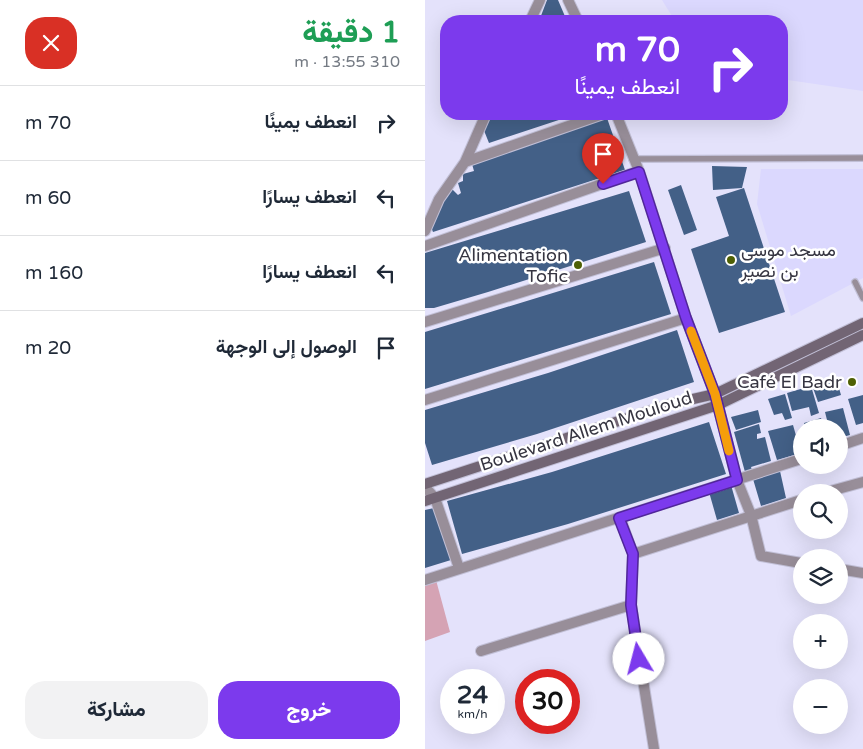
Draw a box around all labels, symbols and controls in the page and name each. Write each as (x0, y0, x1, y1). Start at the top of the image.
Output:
text: 1 دقيقة (302, 14, 400, 51)
button: close (25, 17, 77, 69)
text: 70 m (595, 29, 680, 71)
icon: right (698, 35, 763, 100)
text: 310 m · 13:55 (294, 52, 400, 72)
text: انعطف يمينًا (574, 74, 680, 100)
icon: right (372, 109, 400, 137)
text: انعطف يمينًا (264, 111, 357, 133)
text: 70 m (25, 112, 71, 134)
pin (582, 133, 624, 184)
icon: arrive (589, 140, 617, 168)
icon: left (372, 184, 400, 212)
text: انعطف يسارًا (262, 186, 357, 208)
text: 60 m (25, 187, 71, 209)
place label: مسجد موسى بن نصير (740, 239, 836, 282)
place label: Alimentation Tofic (458, 244, 568, 287)
marker: مسجد موسى بن نصير (725, 254, 737, 266)
icon: left (372, 259, 400, 287)
marker: Alimentation Tofic (572, 259, 584, 271)
text: انعطف يسارًا (262, 261, 357, 283)
text: 160 m (25, 262, 83, 284)
icon: arrive (372, 334, 400, 362)
text: الوصول إلى الوجهة (216, 336, 357, 358)
text: 20 m (25, 337, 71, 359)
place label: Café El Badr (737, 371, 842, 393)
marker: Café El Badr (846, 376, 858, 388)
street label: Boulevard Allem Mouloud (477, 386, 695, 476)
map controls (793, 419, 848, 734)
button: sound (793, 419, 848, 474)
button: search (793, 484, 848, 539)
button: layers (793, 549, 848, 604)
button: + (793, 614, 848, 669)
position arrow (612, 632, 664, 684)
speed limit sign: 30 (515, 669, 580, 734)
button: − (793, 679, 848, 734)
text: 24 (457, 680, 488, 710)
button: مشاركة (25, 681, 208, 739)
button: خروج (218, 681, 400, 739)
text: km/h (457, 707, 488, 721)

